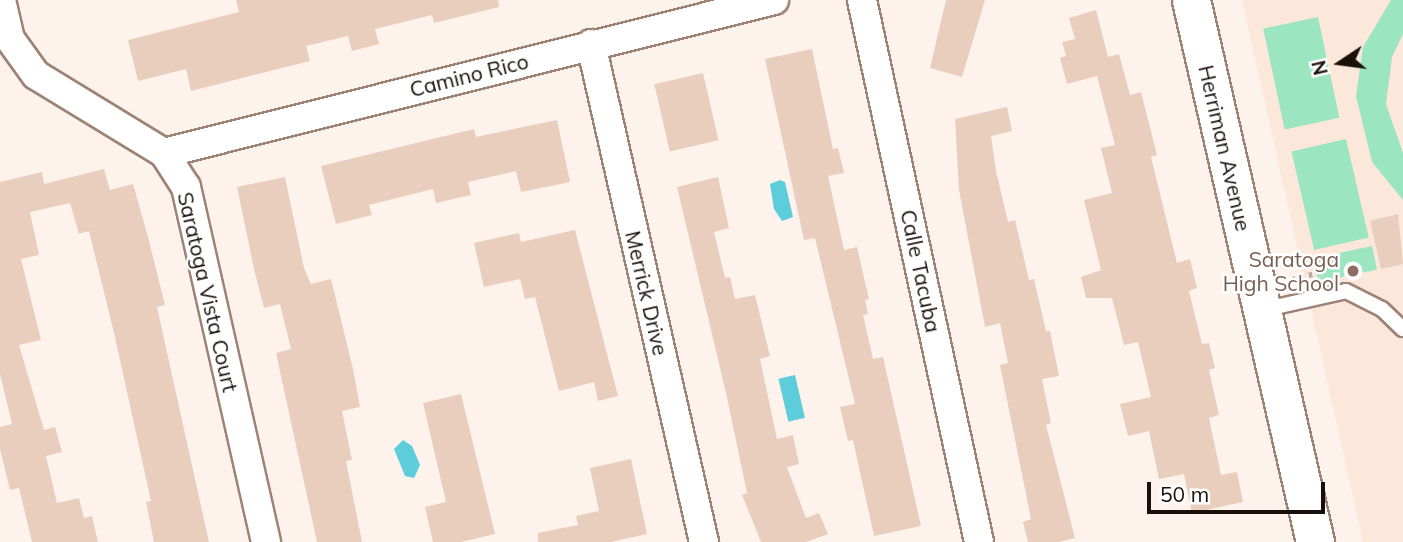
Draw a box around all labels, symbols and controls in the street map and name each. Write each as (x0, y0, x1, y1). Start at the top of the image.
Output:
north arrow (1305, 28, 1375, 98)
street label: Camino Rico (407, 48, 531, 102)
text: N (1306, 58, 1333, 77)
street label: Herriman Avenue (1194, 62, 1256, 234)
street label: Saratoga Vista Court (173, 190, 243, 394)
street label: Calle Tacuba (896, 207, 946, 335)
street label: Merrick Drive (620, 228, 674, 358)
place label: Saratoga High School (1223, 246, 1339, 296)
marker: Saratoga High School (1345, 263, 1361, 279)
scale bar (1151, 468, 1330, 512)
text: 50 m (1160, 481, 1209, 507)

